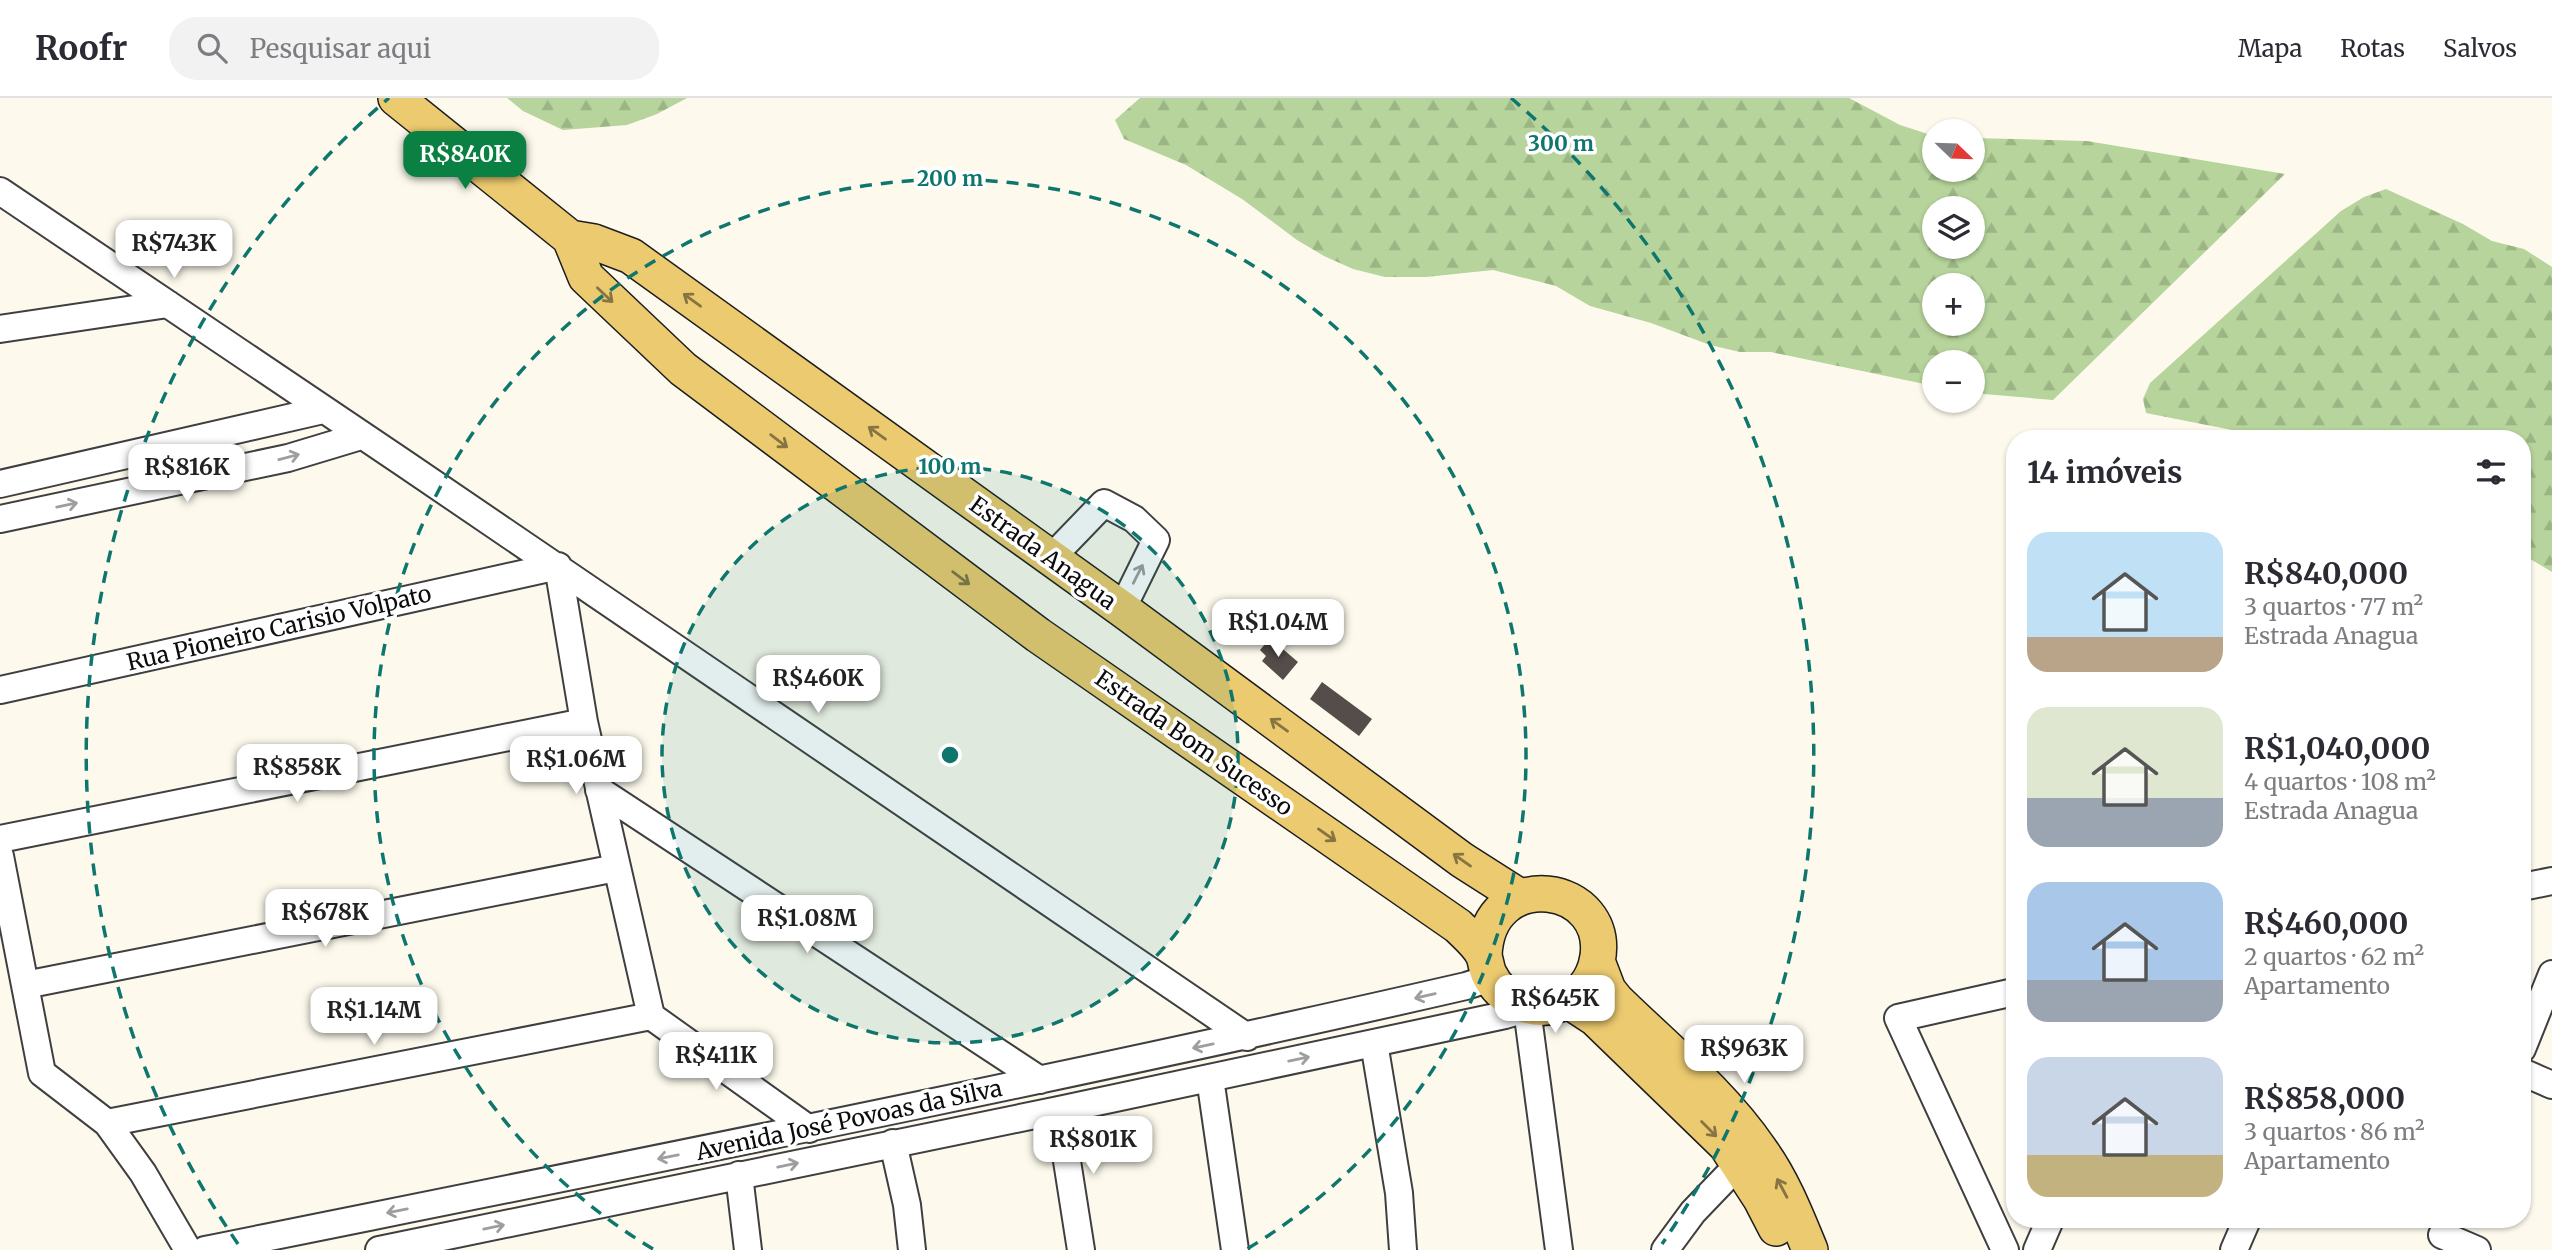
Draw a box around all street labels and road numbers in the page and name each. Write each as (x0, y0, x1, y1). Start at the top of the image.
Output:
street label: Estrada Anagua (964, 490, 1122, 616)
street label: Rua Pioneiro Carisio Volpato (124, 578, 434, 677)
street label: Estrada Bom Sucesso (1090, 663, 1299, 822)
street label: Avenida José Povoas da Silva (692, 1073, 1005, 1166)

